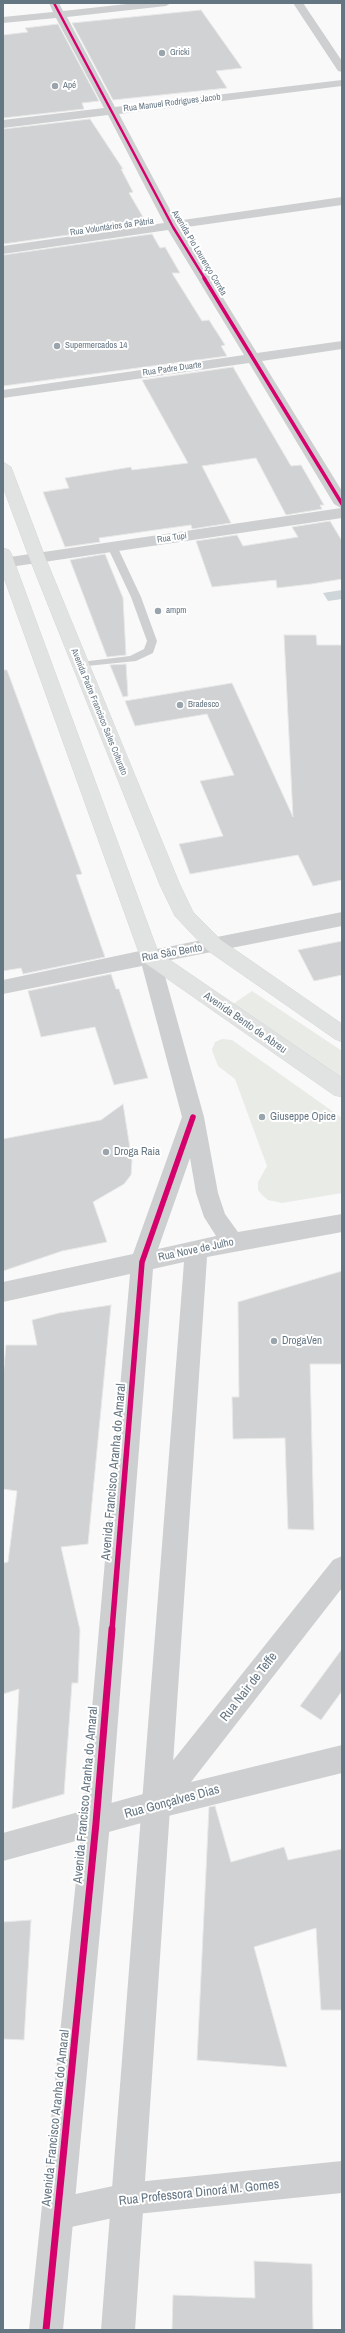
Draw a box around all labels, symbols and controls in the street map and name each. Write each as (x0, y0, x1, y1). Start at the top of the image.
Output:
marker: Gricki (157, 48, 167, 58)
place label: Gricki (170, 48, 190, 58)
marker: Apé (50, 81, 60, 91)
place label: Apé (63, 81, 76, 91)
street label: Rua Manuel Rodrigues Jacob (123, 92, 221, 114)
street label: Avenida Pio Lourenço Corrêa (169, 208, 229, 298)
street label: Rua Voluntários da Pátria (69, 216, 155, 238)
marker: Supermercados 14 (52, 341, 62, 351)
place label: Supermercados 14 (65, 341, 127, 351)
street label: Rua Padre Duarte (142, 360, 202, 378)
street label: Rua Tupi (157, 531, 187, 545)
marker: ampm (153, 606, 163, 616)
place label: ampm (166, 606, 187, 616)
street label: Avenida Padre Francisco Sales Colturato (69, 647, 129, 777)
marker: Bradesco (175, 700, 185, 710)
place label: Bradesco (188, 700, 219, 710)
street label: Rua São Bento (141, 941, 203, 965)
street label: Avenida Bento de Abreu (201, 989, 289, 1057)
place label: Giuseppe Opice (270, 1110, 336, 1124)
marker: Giuseppe Opice (257, 1112, 267, 1122)
place label: Droga Raia (114, 1145, 160, 1159)
marker: Droga Raia (101, 1147, 111, 1157)
street label: Rua Nove de Julho (157, 1236, 235, 1264)
place label: DrogaVen (282, 1334, 322, 1348)
marker: DrogaVen (269, 1336, 279, 1346)
street label: Avenida Francisco Aranha do Amaral (98, 1383, 130, 1561)
street label: Rua Nair de Teffe (217, 1649, 281, 1725)
street label: Avenida Francisco Aranha do Amaral (70, 1706, 102, 1884)
street label: Rua Gonçalves Dias (123, 1782, 221, 1822)
street label: Avenida Francisco Aranha do Amaral (39, 2029, 73, 2207)
street label: Rua Professora Dinorá M. Gomes (118, 2177, 280, 2209)

